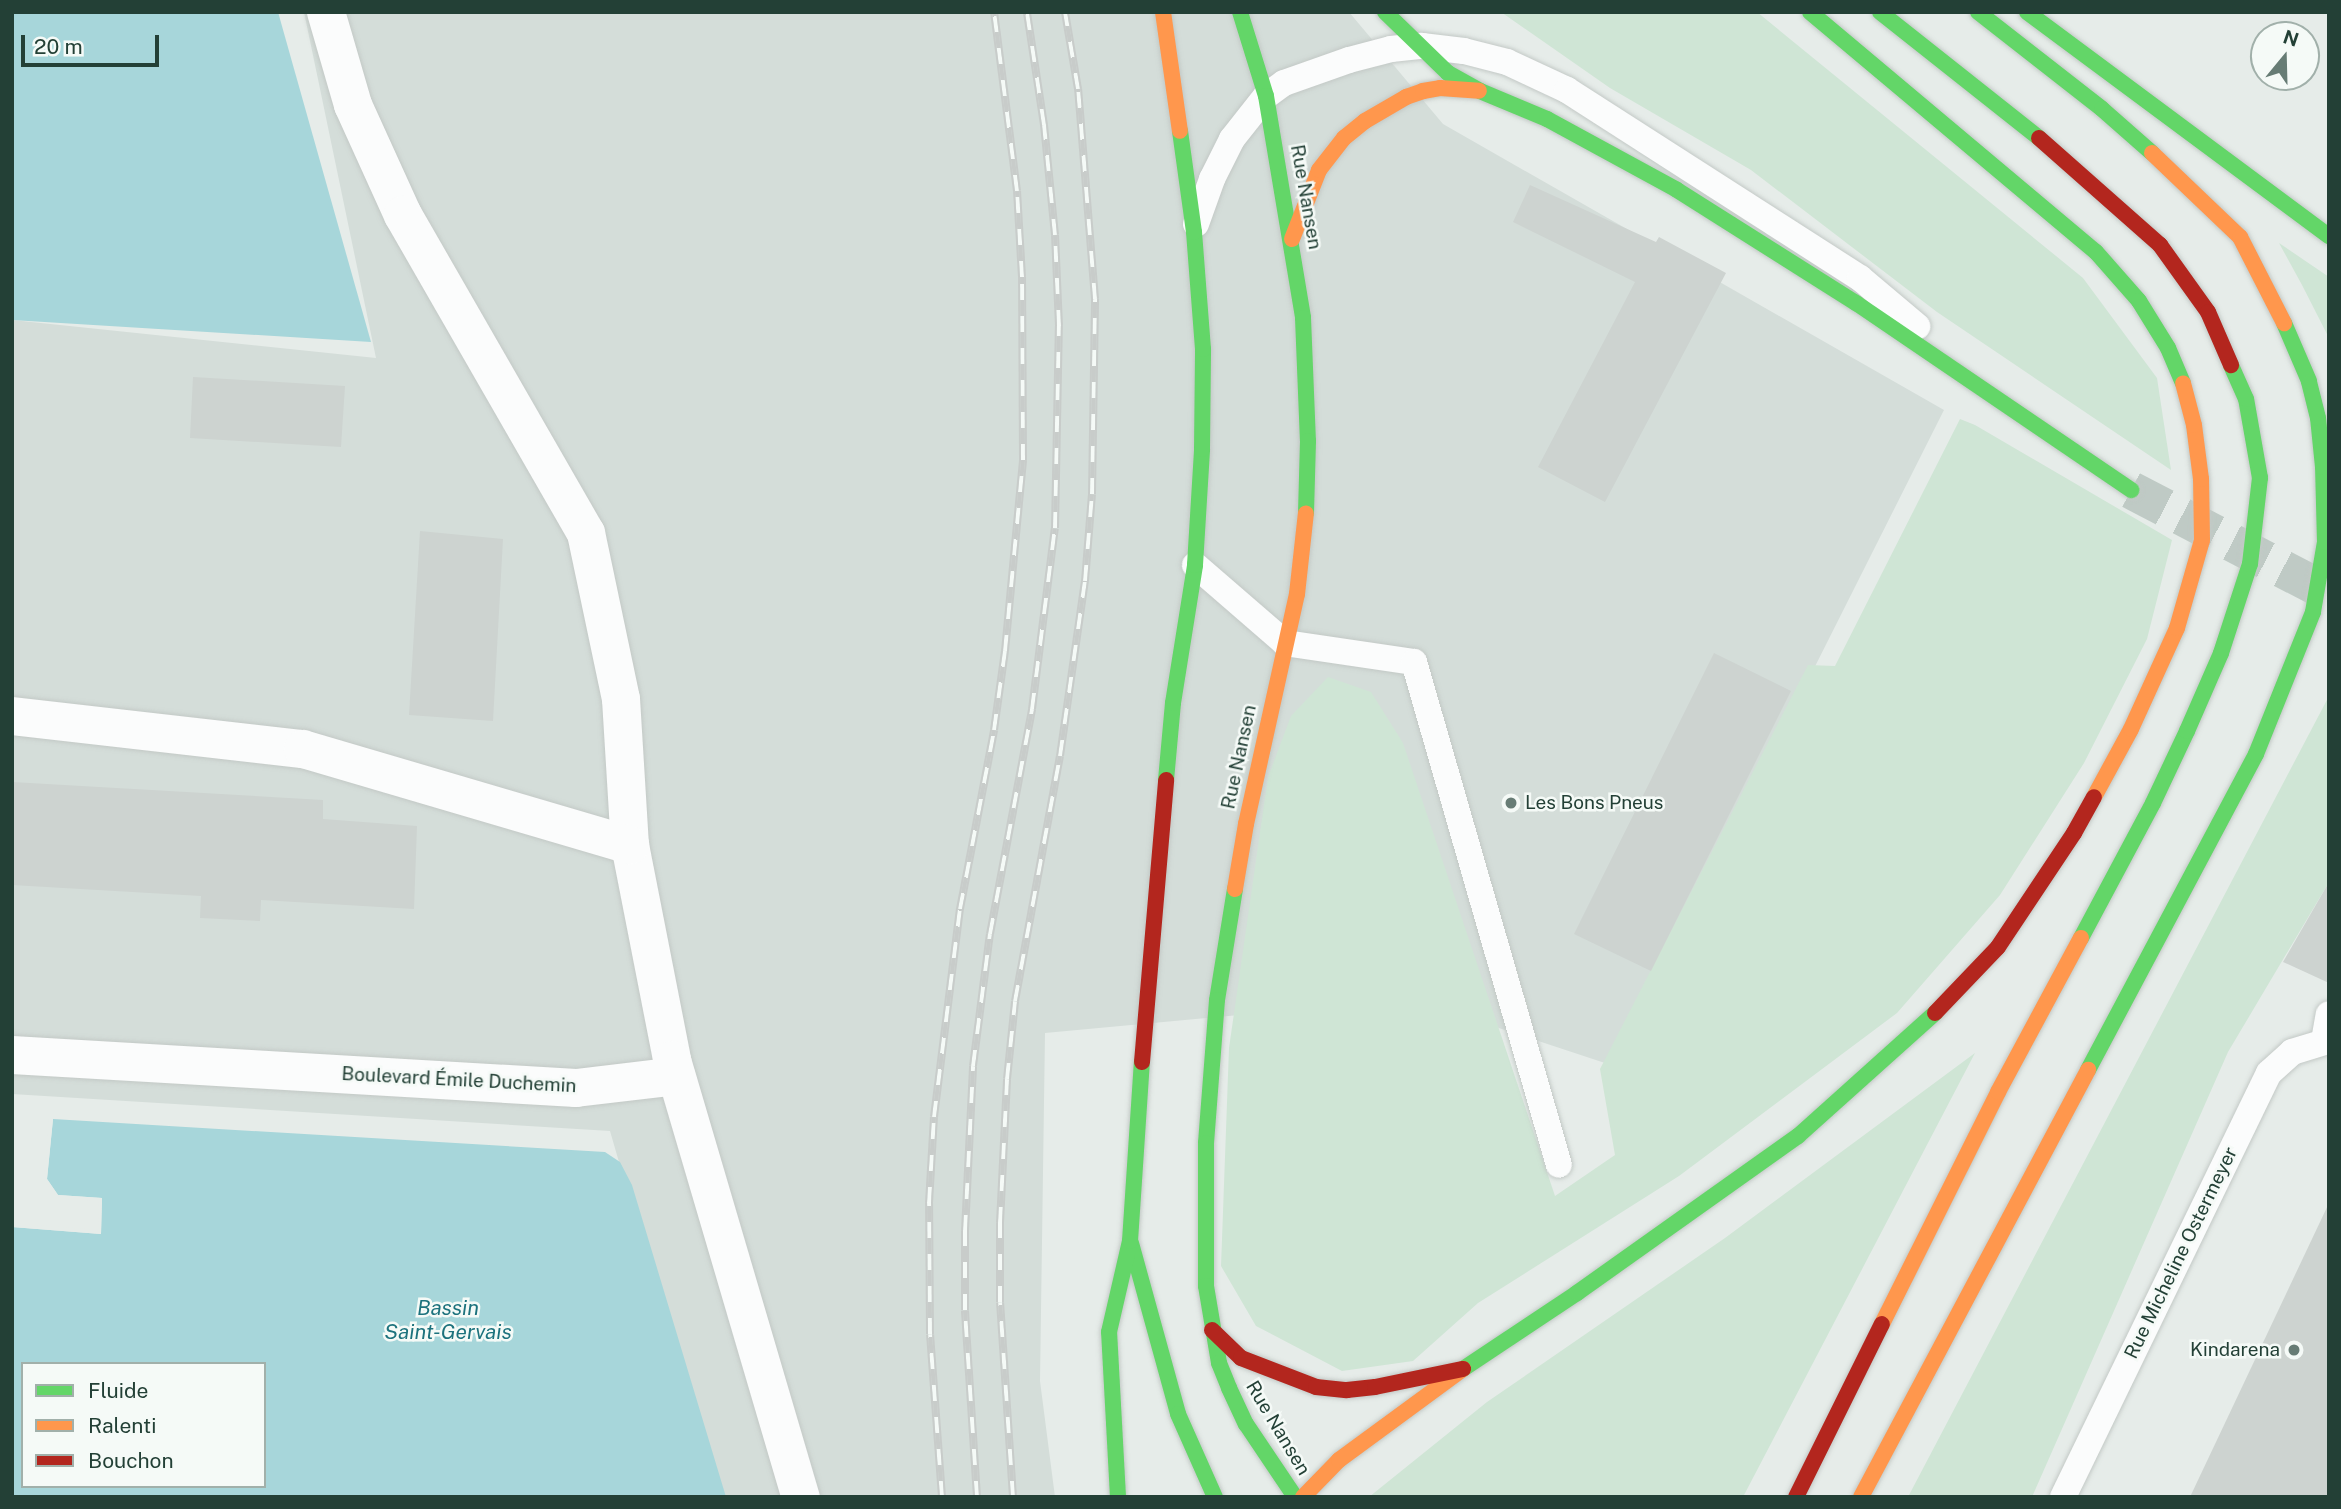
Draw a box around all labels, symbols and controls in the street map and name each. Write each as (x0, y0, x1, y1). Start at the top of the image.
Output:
scale bar (24, 21, 163, 65)
north arrow (2250, 21, 2320, 91)
text: N (2281, 25, 2302, 51)
text: 20 m (34, 34, 83, 59)
street label: Rue Nansen (1286, 143, 1326, 251)
street label: Rue Nansen (1217, 703, 1261, 811)
place label: Les Bons Pneus (1525, 792, 1664, 814)
marker: Les Bons Pneus (1503, 795, 1519, 811)
street label: Boulevard Émile Duchemin (341, 1062, 577, 1098)
street label: Rue Micheline Ostermeyer (2120, 1143, 2242, 1363)
water label: Bassin Saint-Gervais (384, 1295, 512, 1345)
place label: Kindarena (2190, 1339, 2280, 1361)
marker: Kindarena (2286, 1342, 2302, 1358)
legend (21, 1362, 266, 1488)
street label: Rue Nansen (1241, 1377, 1315, 1479)
text: Fluide (88, 1378, 148, 1403)
text: Ralenti (88, 1413, 156, 1438)
text: Bouchon (88, 1448, 174, 1473)

